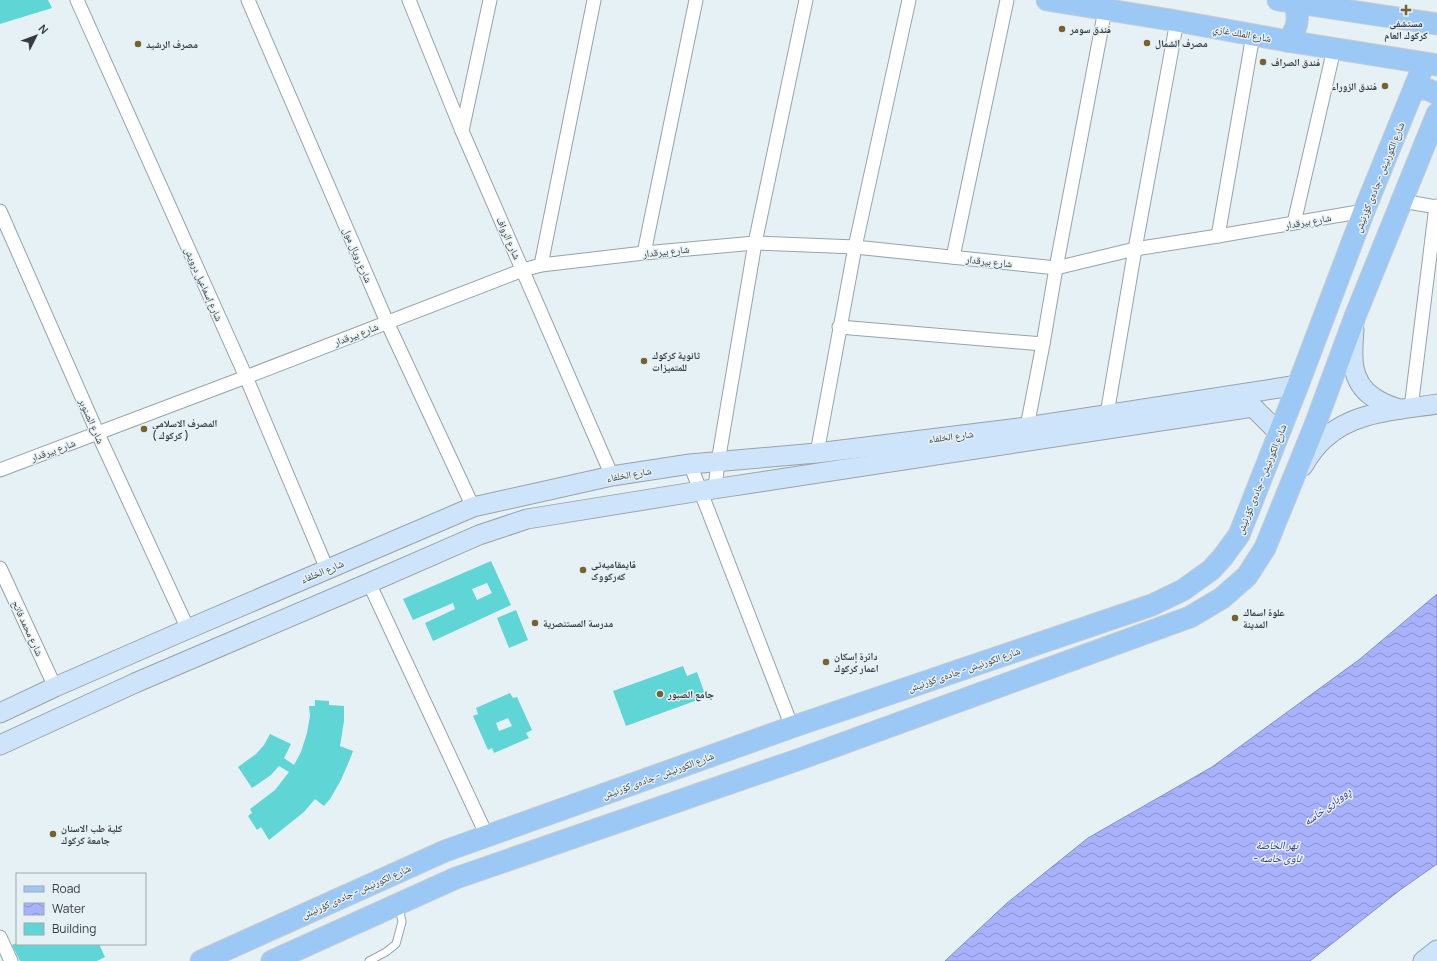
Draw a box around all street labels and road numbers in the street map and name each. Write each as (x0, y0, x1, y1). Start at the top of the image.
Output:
street label: شارع الملك غازي (1211, 21, 1273, 47)
street label: شارع الكورنيش - جادەی کۆرنیش (1350, 119, 1408, 234)
street label: شارع بيرقدار (1283, 210, 1333, 232)
street label: شارع الرواف (493, 215, 525, 262)
street label: شارع رويال مول (340, 225, 376, 285)
street label: شارع بيرقدار (641, 242, 690, 261)
street label: شارع إسماعيل درويش (181, 245, 227, 324)
street label: شارع بيرقدار (964, 251, 1013, 270)
street label: شارع بيرقدار (331, 319, 381, 349)
street label: شارع الصنوبر (76, 395, 108, 446)
street label: شارع الكورنيش - جادەی کۆرنیش (1232, 421, 1290, 536)
street label: شارع الخلفاء (928, 426, 975, 446)
street label: شارع بيرقدار (28, 435, 78, 465)
street label: شارع الخلفاء (605, 463, 653, 485)
street label: شارع الخلفاء (298, 556, 346, 586)
street label: شارع محمد فاتح (9, 598, 47, 658)
street label: شارع الكورنيش - جادەی کۆرنیش (906, 643, 1022, 695)
street label: شارع الكورنيش - جادەی کۆرنیش (600, 748, 716, 802)
street label: شارع الكورنيش - جادەی کۆرنیش (299, 860, 413, 921)

